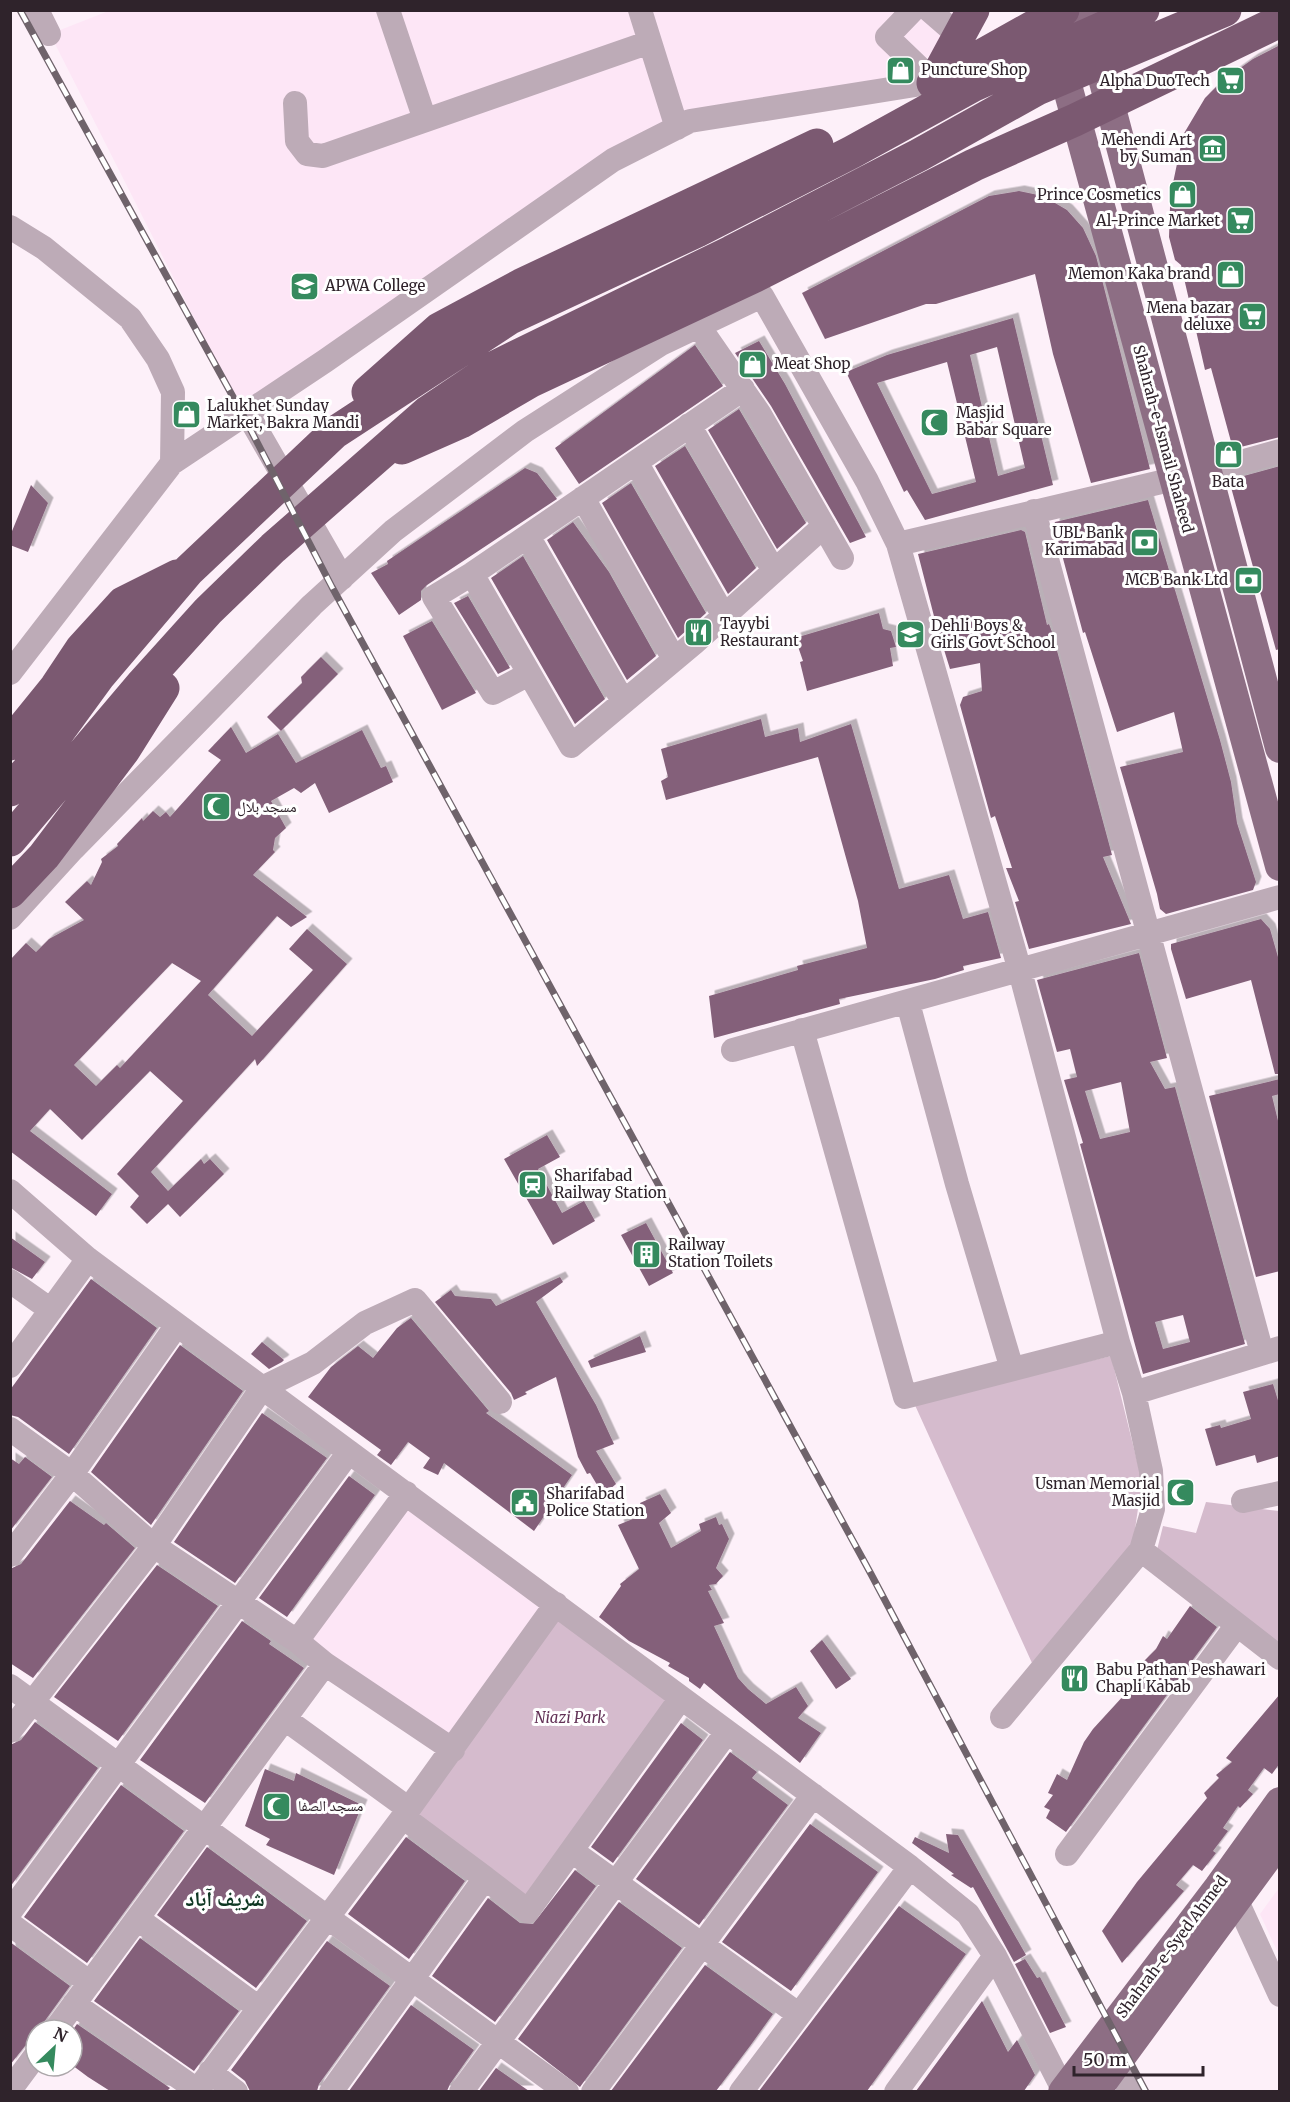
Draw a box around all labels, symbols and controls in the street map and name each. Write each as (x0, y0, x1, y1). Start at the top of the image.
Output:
shop icon: Puncture Shop (884, 54, 916, 86)
place label: Puncture Shop (921, 60, 1027, 79)
supermarket icon: Alpha DuoTech (1215, 65, 1247, 97)
place label: Alpha DuoTech (1099, 71, 1210, 90)
place label: Mehendi Art by Suman (1101, 130, 1192, 166)
museum icon: Mehendi Art by Suman (1197, 133, 1229, 165)
shop icon: Prince Cosmetics (1166, 179, 1198, 211)
place label: Prince Cosmetics (1037, 185, 1161, 204)
supermarket icon: Al-Prince Market (1225, 205, 1257, 237)
place label: Al-Prince Market (1095, 211, 1220, 230)
shop icon: Memon Kaka brand (1215, 258, 1247, 290)
place label: Memon Kaka brand (1068, 264, 1210, 283)
school or university icon: APWA College (288, 270, 320, 302)
place label: APWA College (324, 276, 426, 295)
place label: Mena bazar deluxe (1146, 298, 1231, 334)
supermarket icon: Mena bazar deluxe (1236, 301, 1268, 333)
street label: Shahrah-e-Ismail Shaheed (1129, 343, 1198, 535)
shop icon: Meat Shop (737, 348, 769, 380)
place label: Meat Shop (774, 354, 851, 373)
place label: Lalukhet Sunday Market, Bakra Mandi (207, 396, 360, 432)
shop icon: Lalukhet Sunday Market, Bakra Mandi (170, 399, 202, 431)
place label: Masjid Babar Square (956, 403, 1052, 439)
mosque icon: Masjid Babar Square (919, 406, 951, 438)
shop icon: Bata (1212, 439, 1244, 471)
place label: Bata (1212, 472, 1244, 491)
place label: UBL Bank Karimabad (1044, 523, 1124, 559)
bank icon: UBL Bank Karimabad (1129, 526, 1161, 558)
bank icon: MCB Bank Ltd (1233, 564, 1265, 596)
place label: MCB Bank Ltd (1125, 570, 1228, 589)
place label: Tayybi Restaurant (720, 614, 799, 650)
place label: Dehli Boys & Girls Govt School (931, 616, 1056, 652)
restaurant icon: Tayybi Restaurant (683, 617, 715, 649)
school or university icon: Dehli Boys & Girls Govt School (894, 619, 926, 651)
mosque icon: مسجد بلال (200, 791, 232, 823)
place label: مسجد بلال (237, 797, 297, 817)
place label: Sharifabad Railway Station (554, 1166, 667, 1202)
station icon: Sharifabad Railway Station (517, 1169, 549, 1201)
place label: Railway Station Toilets (668, 1235, 773, 1271)
building icon: Railway Station Toilets (631, 1238, 663, 1270)
place label: Usman Memorial Masjid (1035, 1474, 1160, 1510)
mosque icon: Usman Memorial Masjid (1165, 1477, 1197, 1509)
place label: Sharifabad Police Station (546, 1484, 644, 1520)
public building icon: Sharifabad Police Station (509, 1487, 541, 1519)
place label: Babu Pathan Peshawari Chapli Kabab (1096, 1660, 1266, 1696)
restaurant icon: Babu Pathan Peshawari Chapli Kabab (1059, 1663, 1091, 1695)
park label: Niazi Park (535, 1708, 606, 1727)
mosque icon: مسجد الصفا (261, 1790, 293, 1822)
place label: مسجد الصفا (298, 1796, 364, 1815)
street label: Shahrah-e-Syed Ahmed (1112, 1872, 1231, 2022)
district label: شريف آباد (185, 1885, 265, 1912)
north arrow (24, 2018, 84, 2078)
text: N (51, 2023, 71, 2046)
scale bar (1074, 2039, 1203, 2077)
text: 50 m (1083, 2048, 1127, 2071)

